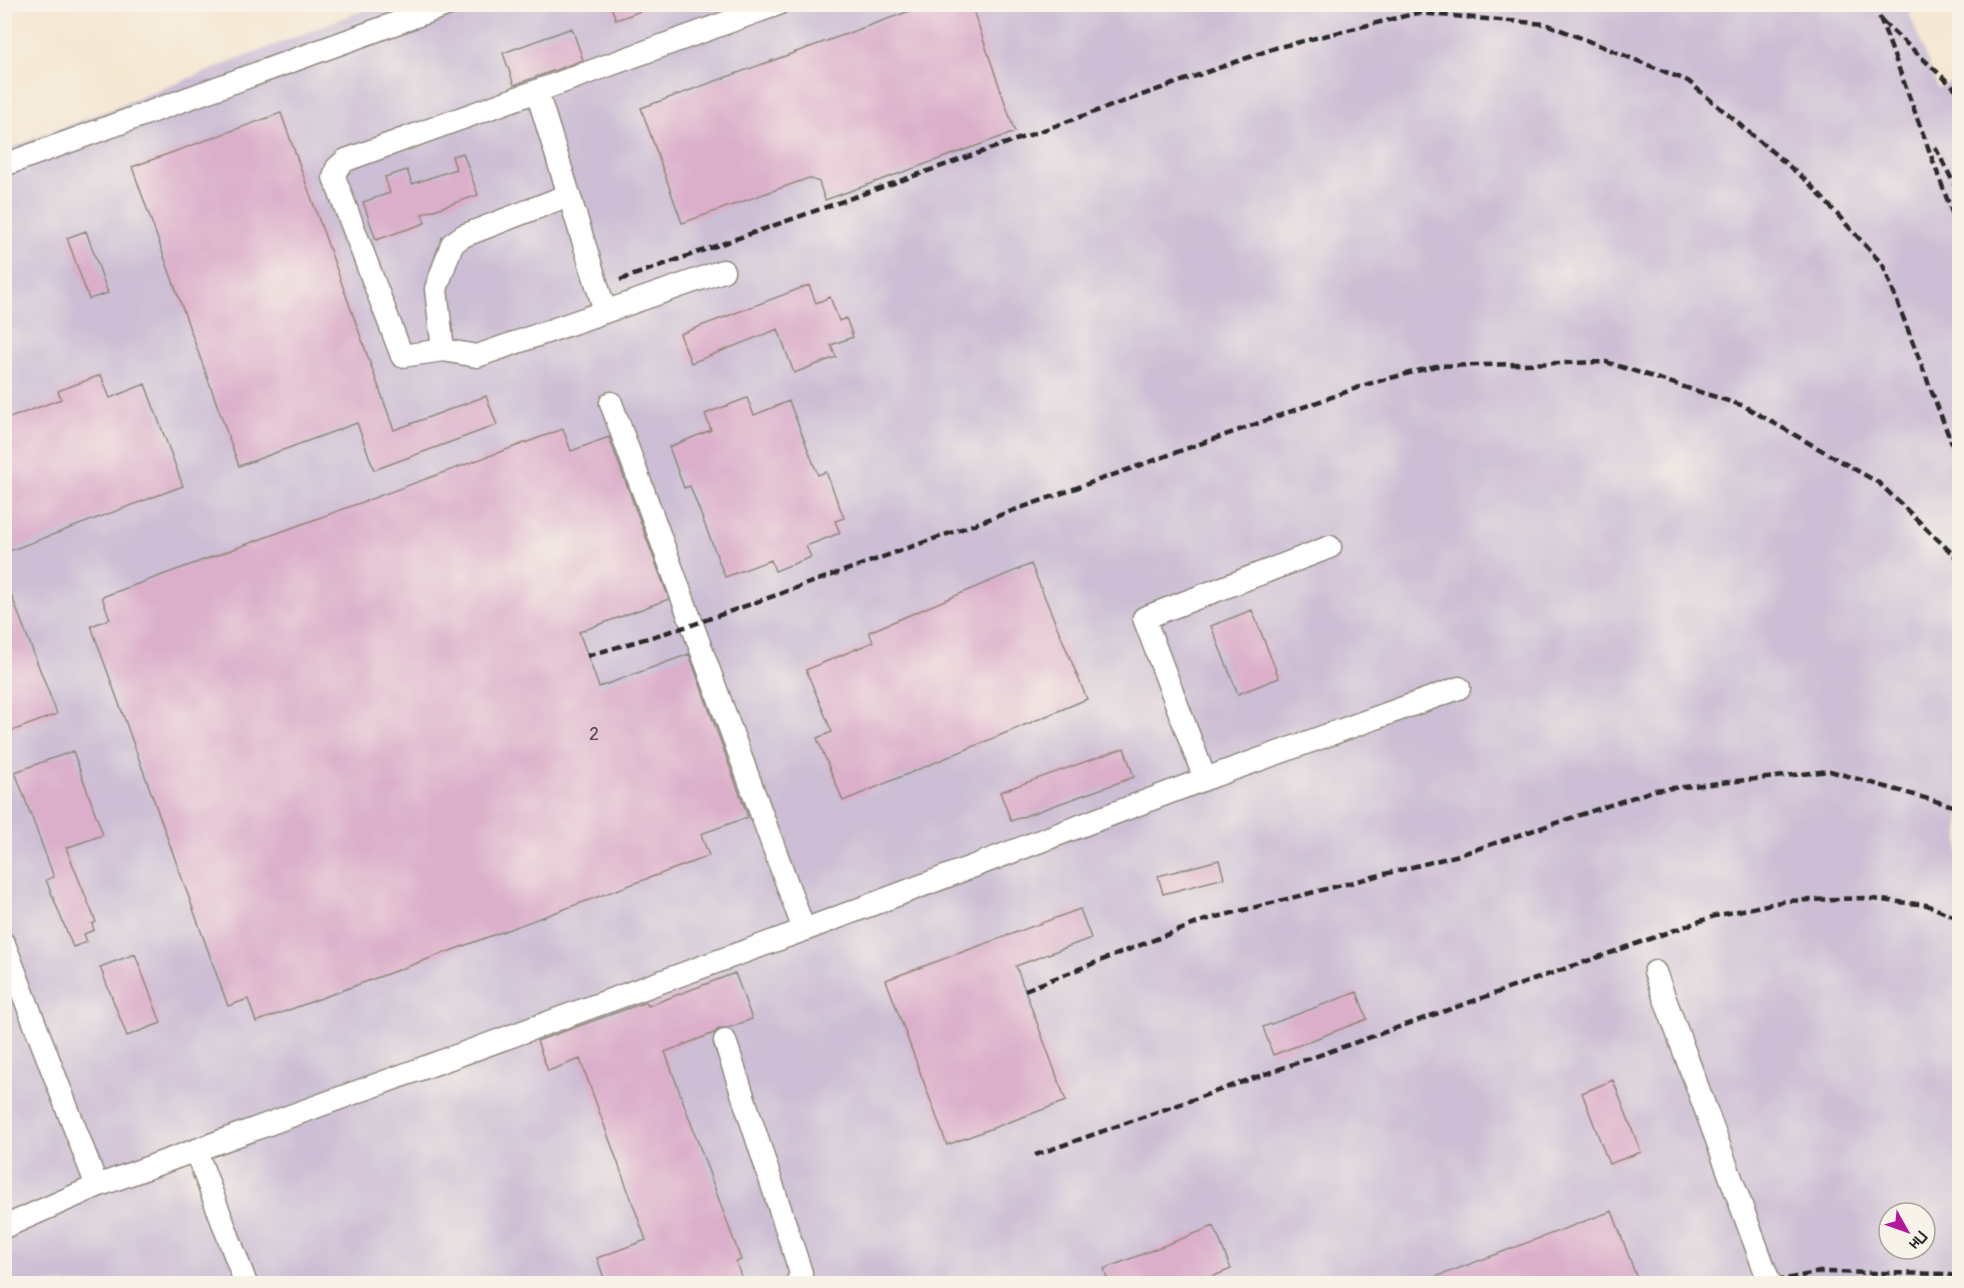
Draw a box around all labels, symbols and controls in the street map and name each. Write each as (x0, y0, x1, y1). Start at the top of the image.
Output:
house number: 2 (589, 723, 599, 746)
north arrow (1877, 1201, 1937, 1261)
text: Пн (1904, 1227, 1931, 1253)

